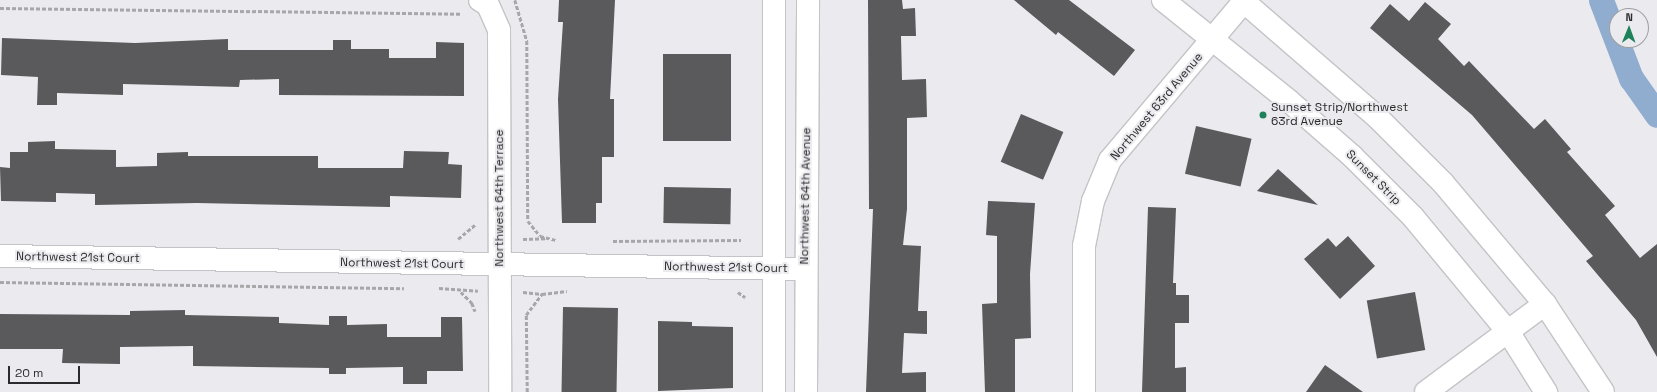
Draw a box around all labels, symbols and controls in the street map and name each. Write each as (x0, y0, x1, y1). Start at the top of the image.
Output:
north arrow (1609, 8, 1649, 48)
text: N (1625, 10, 1633, 24)
street label: Northwest 63rd Avenue (1108, 50, 1206, 164)
place label: Sunset Strip/Northwest 63rd Avenue (1271, 101, 1408, 129)
marker: Sunset Strip/Northwest 63rd Avenue (1258, 110, 1268, 120)
street label: Northwest 64th Avenue (798, 127, 814, 265)
street label: Northwest 64th Terrace (493, 129, 507, 267)
street label: Sunset Strip (1342, 147, 1404, 209)
street label: Northwest 21st Court (16, 250, 140, 266)
street label: Northwest 21st Court (340, 256, 464, 272)
street label: Northwest 21st Court (664, 260, 788, 276)
scale bar (10, 358, 82, 384)
text: 20 m (15, 365, 43, 381)

